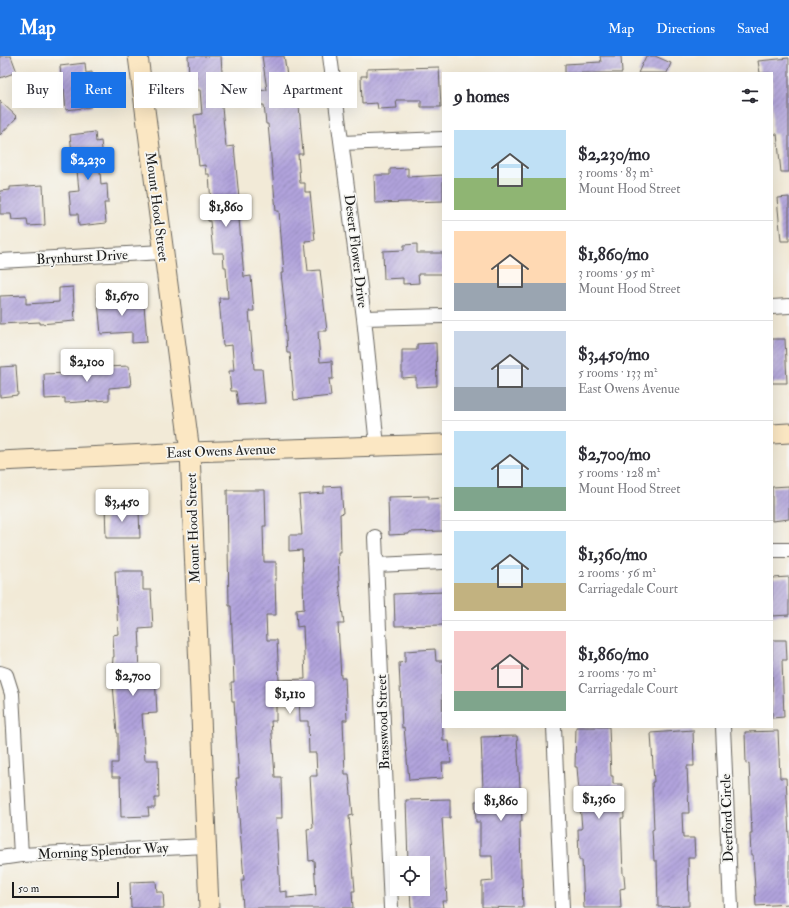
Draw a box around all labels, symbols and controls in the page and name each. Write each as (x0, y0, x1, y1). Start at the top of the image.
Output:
text: Map (20, 16, 56, 40)
text: Map (608, 20, 634, 37)
text: Directions (656, 20, 715, 37)
text: Saved (737, 20, 769, 37)
chip: Buy (12, 72, 63, 108)
chip: Rent (71, 72, 126, 108)
chip: Filters (134, 72, 198, 108)
chip: New (206, 72, 261, 108)
chip: Apartment (269, 72, 357, 108)
icon: filters (739, 85, 761, 107)
text: 9 homes (454, 86, 509, 107)
text: $2,230/mo (578, 144, 650, 165)
icon: home (486, 146, 534, 194)
pin: $2,230 (55, 147, 121, 181)
street label: Mount Hood Street (142, 151, 172, 263)
text: $2,230 (70, 152, 106, 168)
text: 3 rooms · 83 m² (578, 165, 653, 181)
text: Mount Hood Street (578, 181, 680, 197)
street label: Desert Flower Drive (341, 193, 371, 309)
pin: $1,860 (193, 194, 259, 228)
text: $1,860 (209, 199, 243, 215)
text: $1,860/mo (578, 244, 649, 265)
street label: Brynhurst Drive (36, 246, 128, 269)
icon: home (486, 247, 534, 295)
text: 3 rooms · 95 m² (578, 265, 654, 281)
text: Mount Hood Street (578, 281, 680, 297)
pin: $1,670 (89, 283, 155, 317)
text: $1,670 (105, 288, 139, 304)
text: $3,450/mo (578, 344, 650, 365)
icon: home (486, 347, 534, 395)
pin: $2,100 (54, 349, 120, 383)
text: $2,100 (70, 354, 104, 370)
text: 5 rooms · 133 m² (578, 365, 657, 381)
text: East Owens Avenue (578, 381, 680, 397)
street label: East Owens Avenue (166, 441, 276, 461)
text: $2,700/mo (578, 444, 651, 465)
icon: home (486, 447, 534, 495)
text: 5 rooms · 128 m² (578, 465, 660, 481)
street label: Mount Hood Street (183, 472, 203, 583)
text: Mount Hood Street (578, 481, 680, 497)
pin: $3,450 (89, 489, 155, 523)
text: $3,450 (104, 494, 140, 510)
text: $1,360/mo (578, 544, 647, 565)
icon: home (486, 547, 534, 595)
text: 2 rooms · 56 m² (578, 565, 656, 581)
text: Carriagedale Court (578, 581, 678, 597)
text: $1,860/mo (578, 644, 649, 665)
icon: home (486, 647, 534, 695)
pin: $2,700 (100, 663, 166, 697)
text: 2 rooms · 70 m² (578, 665, 656, 681)
text: $2,700 (115, 668, 151, 684)
street label: Brasswood Street (373, 674, 393, 770)
pin: $1,110 (257, 681, 323, 715)
text: Carriagedale Court (578, 681, 678, 697)
text: $1,110 (275, 686, 305, 702)
street label: Deerford Circle (717, 773, 737, 863)
pin: $1,360 (566, 786, 632, 820)
pin: $1,860 (468, 788, 534, 822)
text: $1,360 (582, 791, 616, 807)
text: $1,860 (484, 793, 518, 809)
street label: Morning Splendor Way (37, 839, 170, 864)
map controls (390, 856, 430, 896)
button: locate (390, 856, 430, 896)
scale bar (12, 880, 119, 899)
text: 50 m (18, 882, 39, 895)

